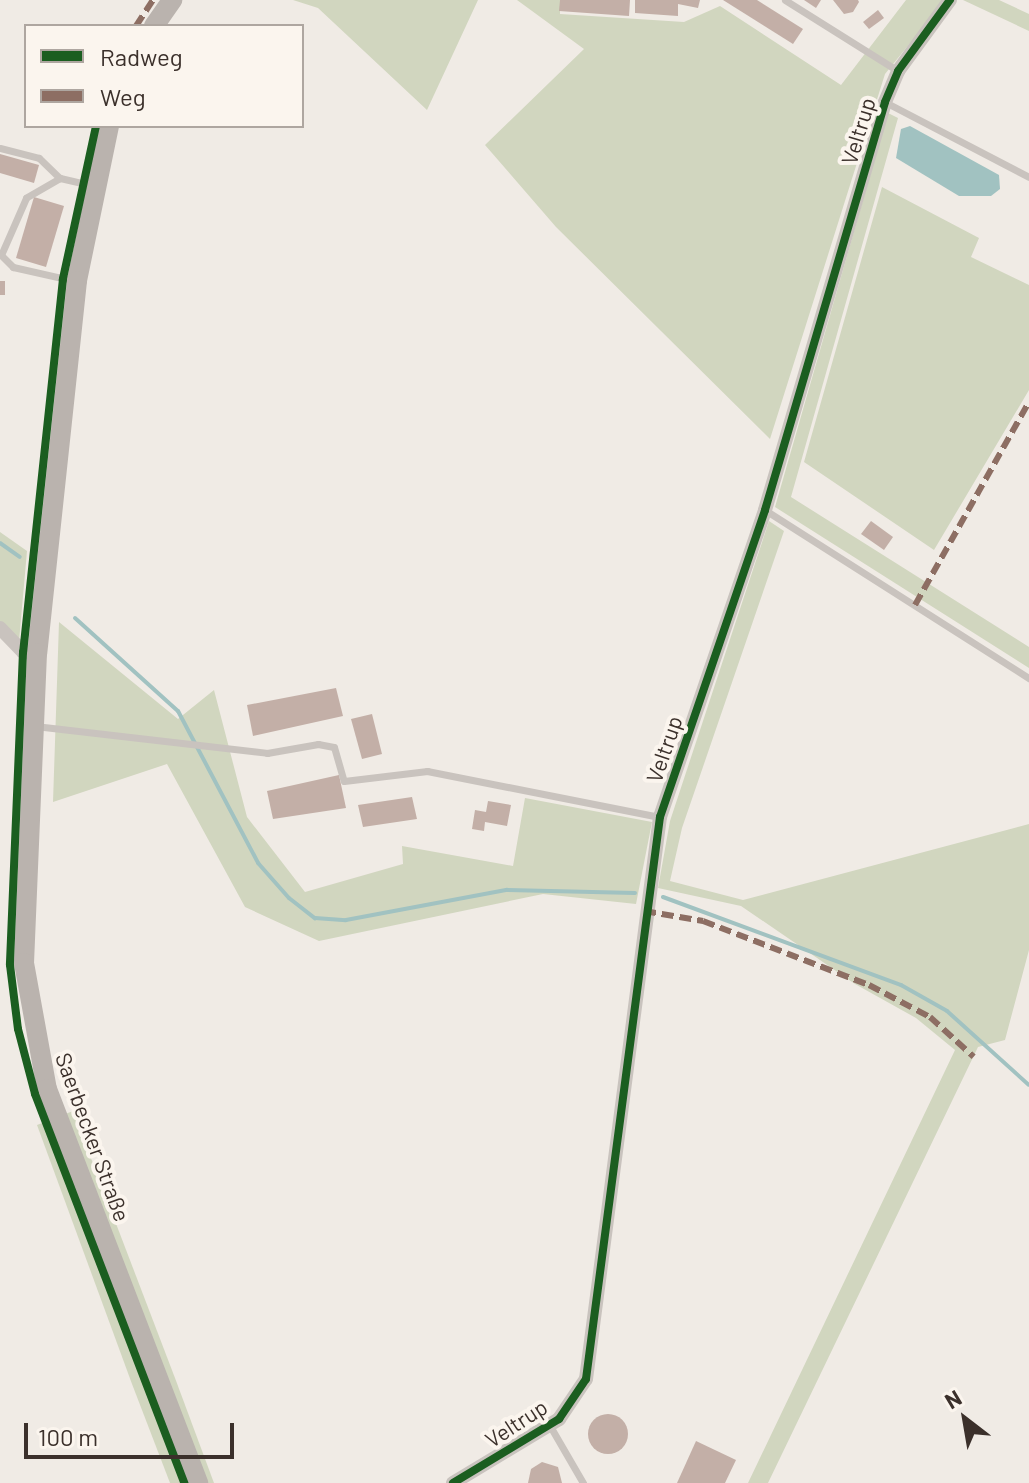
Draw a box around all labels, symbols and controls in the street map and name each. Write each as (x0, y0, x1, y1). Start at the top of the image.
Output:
legend (24, 24, 304, 128)
text: Radweg (100, 42, 183, 71)
text: Weg (100, 82, 146, 111)
street label: Veltrup (835, 94, 881, 168)
street label: Veltrup (640, 712, 688, 786)
street label: Saerbecker Straße (50, 1049, 136, 1225)
north arrow (925, 1379, 1005, 1459)
text: N (940, 1384, 966, 1413)
street label: Veltrup (480, 1393, 552, 1453)
scale bar (28, 1407, 238, 1457)
text: 100 m (38, 1422, 98, 1451)

